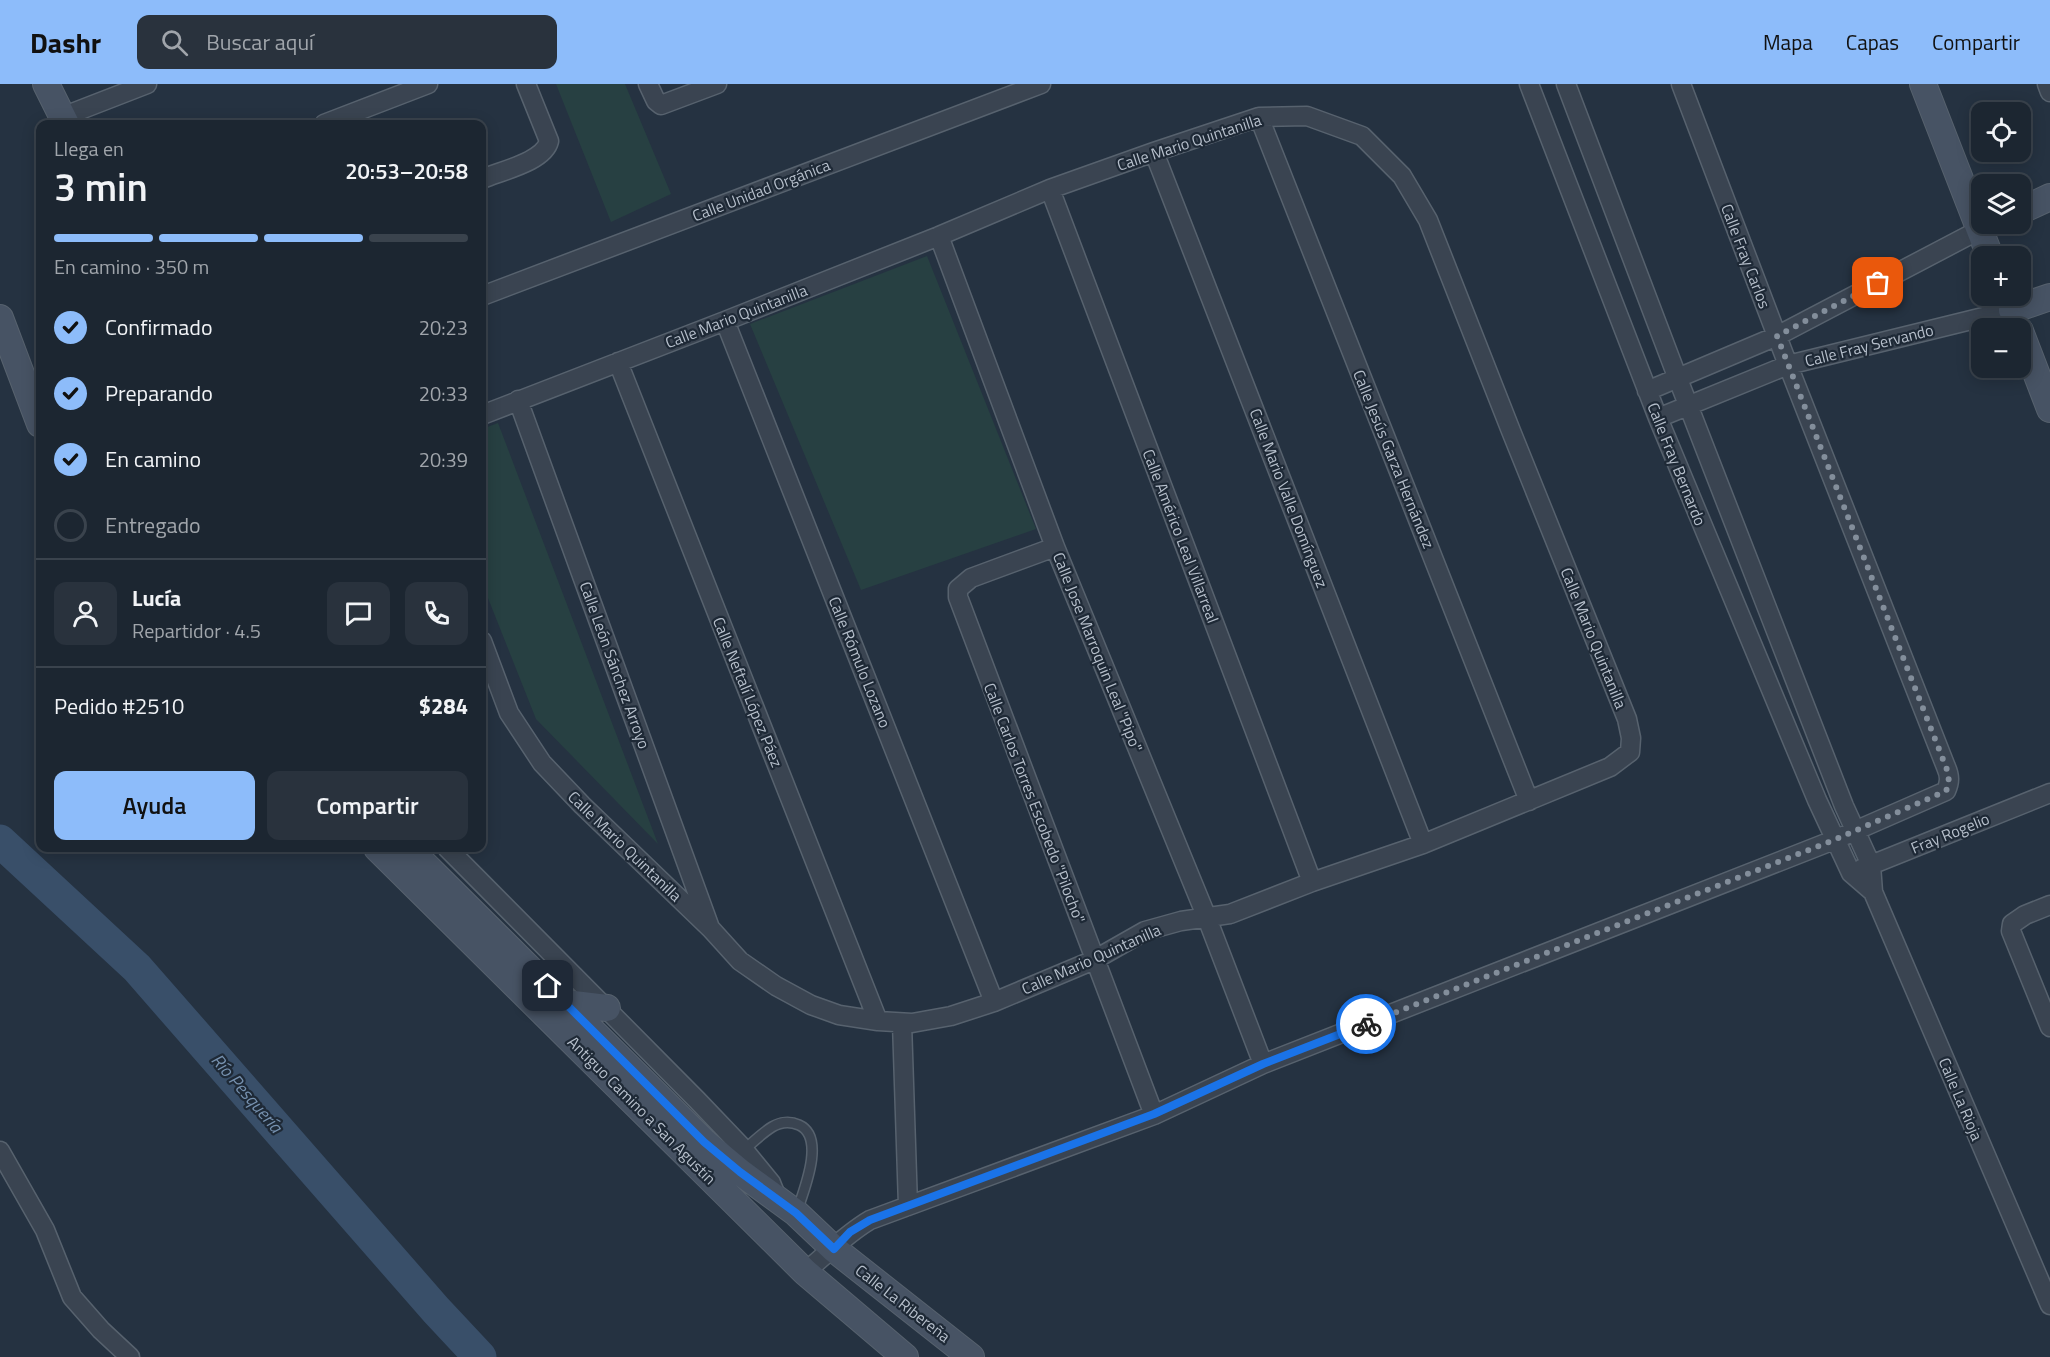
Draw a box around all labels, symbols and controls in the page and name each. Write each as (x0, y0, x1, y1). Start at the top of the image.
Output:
search box (137, 15, 557, 69)
text: Dashr (30, 21, 101, 64)
text: Buscar aquí (206, 25, 314, 59)
icon: search (158, 26, 191, 59)
text: Mapa (1763, 26, 1813, 58)
text: Capas (1846, 26, 1899, 58)
text: Compartir (1932, 26, 2020, 58)
map controls (1971, 102, 2031, 378)
button: locate (1971, 102, 2031, 162)
street label: Calle Mario Quintanilla (1114, 107, 1264, 177)
text: Llega en (54, 133, 124, 164)
street label: Calle Unidad Orgánica (689, 153, 833, 227)
text: 20:53–20:58 (345, 154, 468, 188)
text: 3 min (54, 157, 148, 216)
button: layers (1971, 174, 2031, 234)
street label: Calle Fray Carlos (1715, 200, 1777, 312)
button: + (1971, 246, 2031, 306)
text: En camino · 350 m (54, 251, 209, 282)
pin (1852, 257, 1903, 308)
icon: bag (1861, 266, 1894, 299)
street label: Calle Mario Quintanilla (661, 278, 811, 354)
text: Confirmado (105, 310, 213, 344)
icon: check (54, 311, 87, 344)
text: 20:23 (419, 312, 468, 343)
street label: Calle Fray Servando (1802, 317, 1936, 373)
button: − (1971, 318, 2031, 378)
street label: Calle Jesús Garza Hernández (1347, 366, 1441, 552)
text: Preparando (105, 376, 213, 410)
icon: check (54, 377, 87, 410)
text: 20:33 (419, 378, 468, 409)
street label: Calle Fray Bernardo (1641, 399, 1713, 529)
street label: Calle Mario Valle Domínguez (1244, 405, 1334, 591)
text: En camino (105, 442, 201, 476)
icon: check (54, 443, 87, 476)
text: 20:39 (419, 444, 468, 475)
street label: Calle Américo Leal Villarreal (1137, 446, 1225, 626)
text: Entregado (105, 508, 201, 542)
street label: Calle Jose Marroquin Leal "Pipo" (1047, 548, 1149, 756)
street label: Calle Mario Quintanilla (1555, 564, 1633, 712)
street label: Calle León Sánchez Arroyo (574, 578, 656, 752)
text: Lucía (132, 581, 181, 615)
button: person (54, 582, 117, 645)
button: chat (327, 582, 390, 645)
button: phone (405, 582, 468, 645)
street label: Calle Rómulo Lozano (823, 593, 897, 731)
street label: Calle Neftalí López Páez (707, 613, 789, 771)
text: Repartidor · 4.5 (132, 615, 261, 646)
street label: Calle Carlos Torres Escobedo "Pilocho" (978, 679, 1092, 927)
text: Pedido #2510 (54, 689, 184, 723)
text: $284 (419, 689, 468, 723)
button: Ayuda (54, 771, 255, 840)
button: Compartir (267, 771, 468, 840)
street label: Calle Mario Quintanilla (563, 785, 687, 907)
street label: Fray Rogelio (1907, 806, 1993, 860)
street label: Calle Mario Quintanilla (1017, 917, 1165, 1001)
pin (522, 960, 573, 1011)
icon: home (531, 969, 564, 1002)
courier (1336, 994, 1396, 1054)
icon: bike (1350, 1008, 1383, 1041)
street label: Antiguo Camino a San Agustín (562, 1030, 722, 1190)
water label: Río Pesquería (205, 1047, 290, 1139)
street label: Calle La Rioja (1933, 1054, 1989, 1144)
street label: Calle La Ribereña (850, 1258, 956, 1348)

